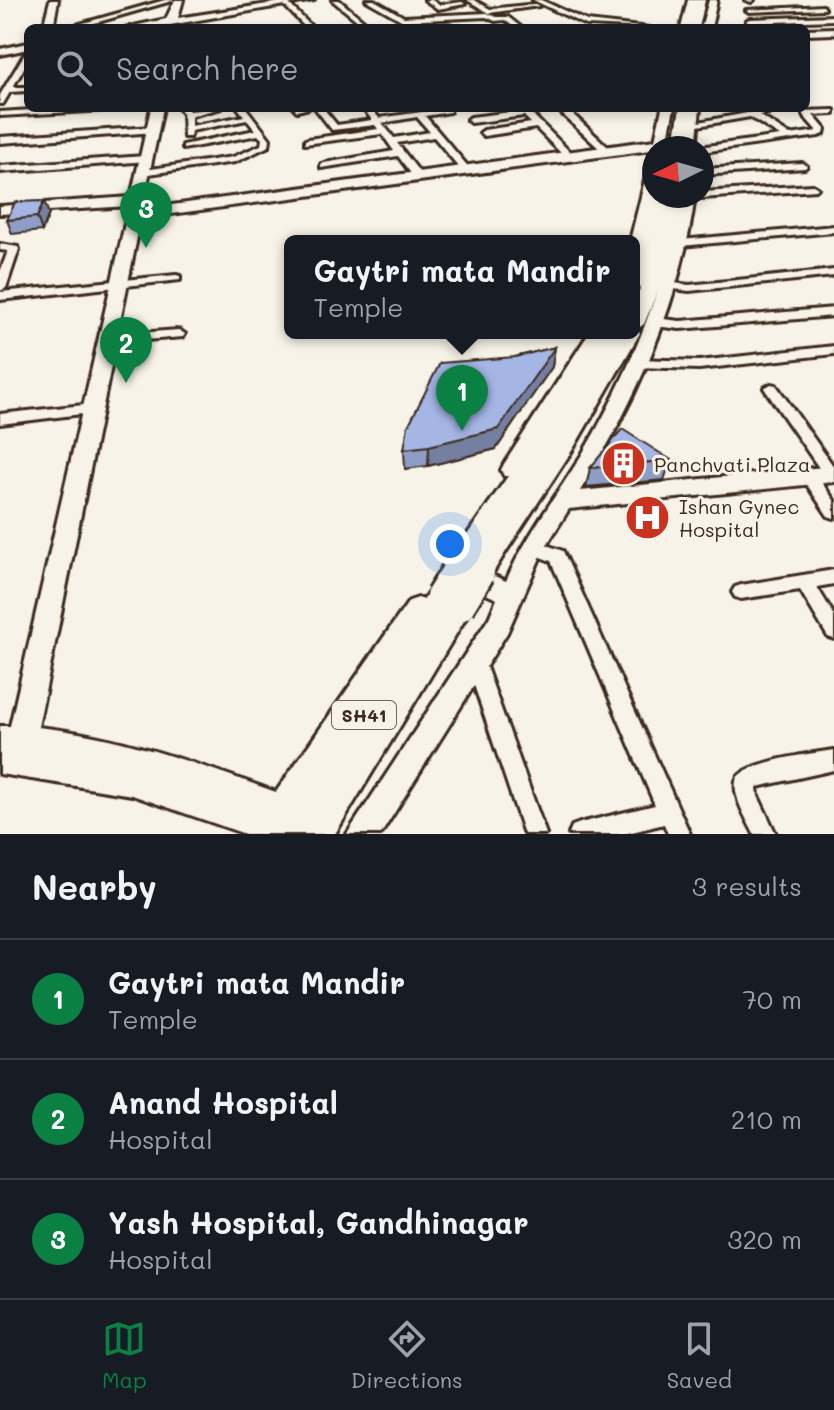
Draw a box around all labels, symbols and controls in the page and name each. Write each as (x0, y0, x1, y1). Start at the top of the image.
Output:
search box (24, 24, 810, 112)
icon: search (52, 46, 96, 90)
text: Search here (116, 48, 299, 88)
north arrow (642, 136, 714, 208)
pin: 3 (120, 182, 172, 248)
popup (284, 235, 640, 339)
text: Gaytri mata Mandir (313, 250, 611, 290)
text: Temple (313, 290, 403, 324)
pin: 2 (100, 317, 152, 383)
pin: 1 (436, 365, 488, 431)
building icon: Panchvati Plaza (599, 440, 647, 488)
place label: Panchvati Plaza (654, 451, 810, 477)
place label: Ishan Gynec Hospital (679, 493, 799, 542)
hospital icon: Ishan Gynec Hospital (624, 494, 672, 542)
your location (430, 524, 470, 564)
road number: SH41 (332, 701, 396, 729)
text: Nearby (32, 864, 157, 909)
text: 3 results (692, 869, 802, 903)
text: Gaytri mata Mandir (108, 962, 405, 1002)
text: 1 (52, 982, 64, 1016)
text: 70 m (742, 982, 802, 1016)
text: Temple (108, 1002, 198, 1036)
text: Anand Hospital (108, 1082, 338, 1122)
text: 2 (51, 1102, 65, 1136)
text: 210 m (731, 1102, 802, 1136)
text: Hospital (108, 1122, 213, 1156)
text: Yash Hospital, Gandhinagar (108, 1202, 529, 1242)
text: 3 (50, 1222, 66, 1256)
text: 320 m (727, 1222, 802, 1256)
text: Hospital (108, 1242, 213, 1276)
tab: Map (102, 1317, 147, 1394)
tab: Directions (351, 1317, 463, 1394)
tab: Saved (667, 1317, 732, 1394)

